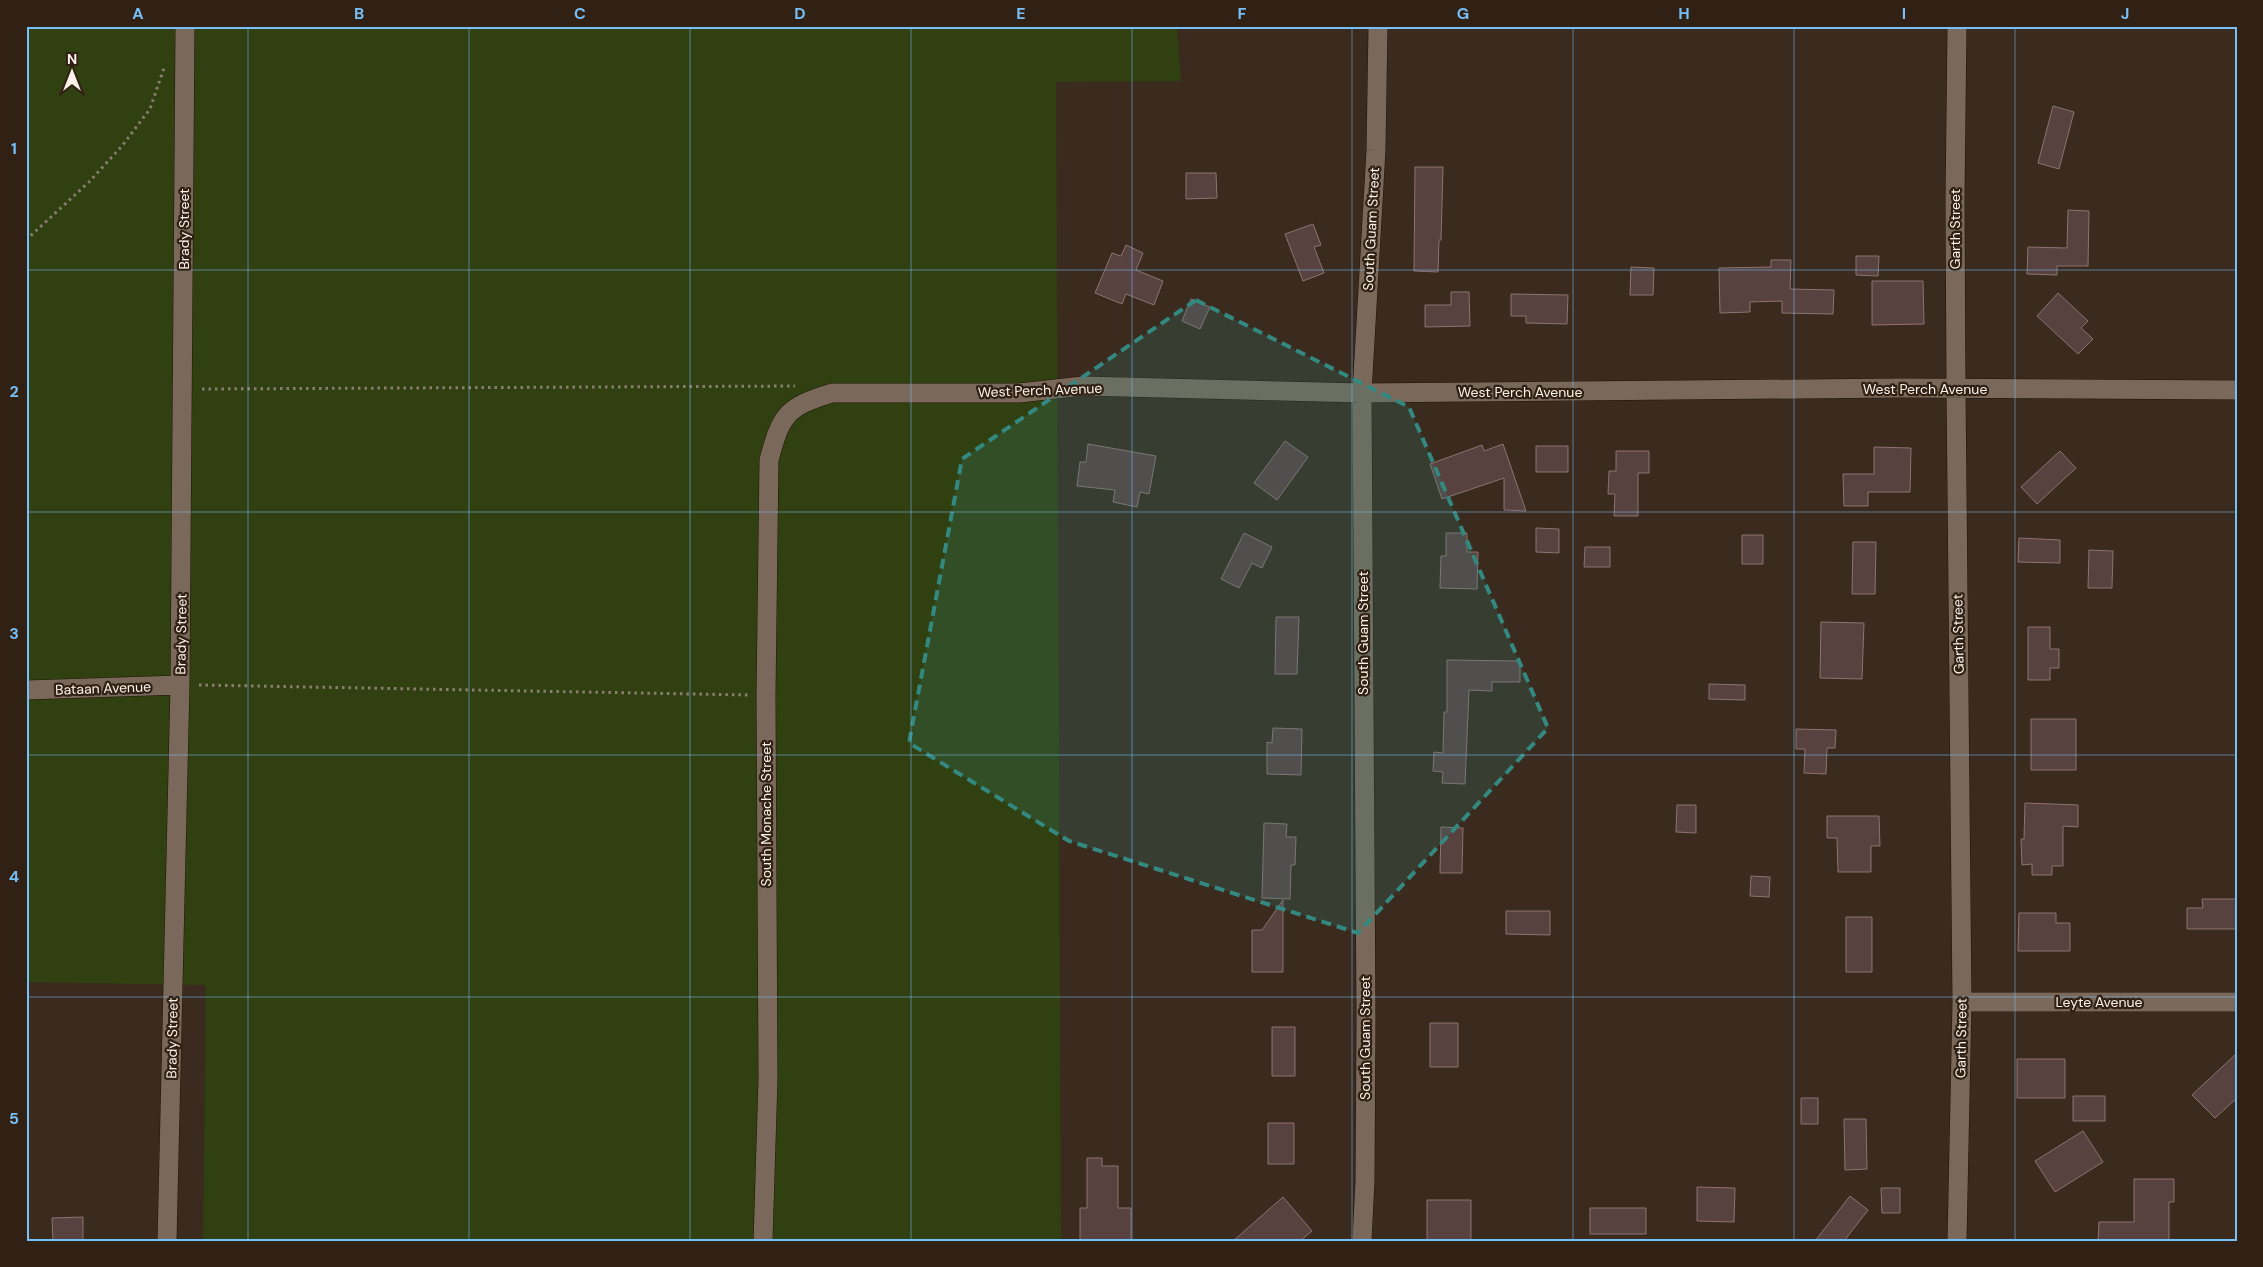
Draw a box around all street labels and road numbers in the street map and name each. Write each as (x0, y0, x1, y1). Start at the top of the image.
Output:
street label: South Guam Street (1359, 167, 1383, 291)
street label: Brady Street (175, 188, 193, 270)
street label: Garth Street (1946, 189, 1964, 269)
street label: West Perch Avenue (977, 379, 1103, 401)
street label: West Perch Avenue (1863, 380, 1987, 398)
street label: West Perch Avenue (1458, 383, 1582, 401)
street label: South Guam Street (1354, 571, 1372, 695)
street label: Brady Street (171, 593, 191, 675)
street label: Garth Street (1948, 594, 1968, 674)
street label: Bataan Avenue (55, 677, 151, 699)
street label: South Monache Street (757, 742, 775, 886)
street label: South Guam Street (1356, 976, 1374, 1100)
street label: Leyte Avenue (2055, 993, 2143, 1011)
street label: Brady Street (162, 997, 182, 1079)
street label: Garth Street (1951, 998, 1971, 1078)

